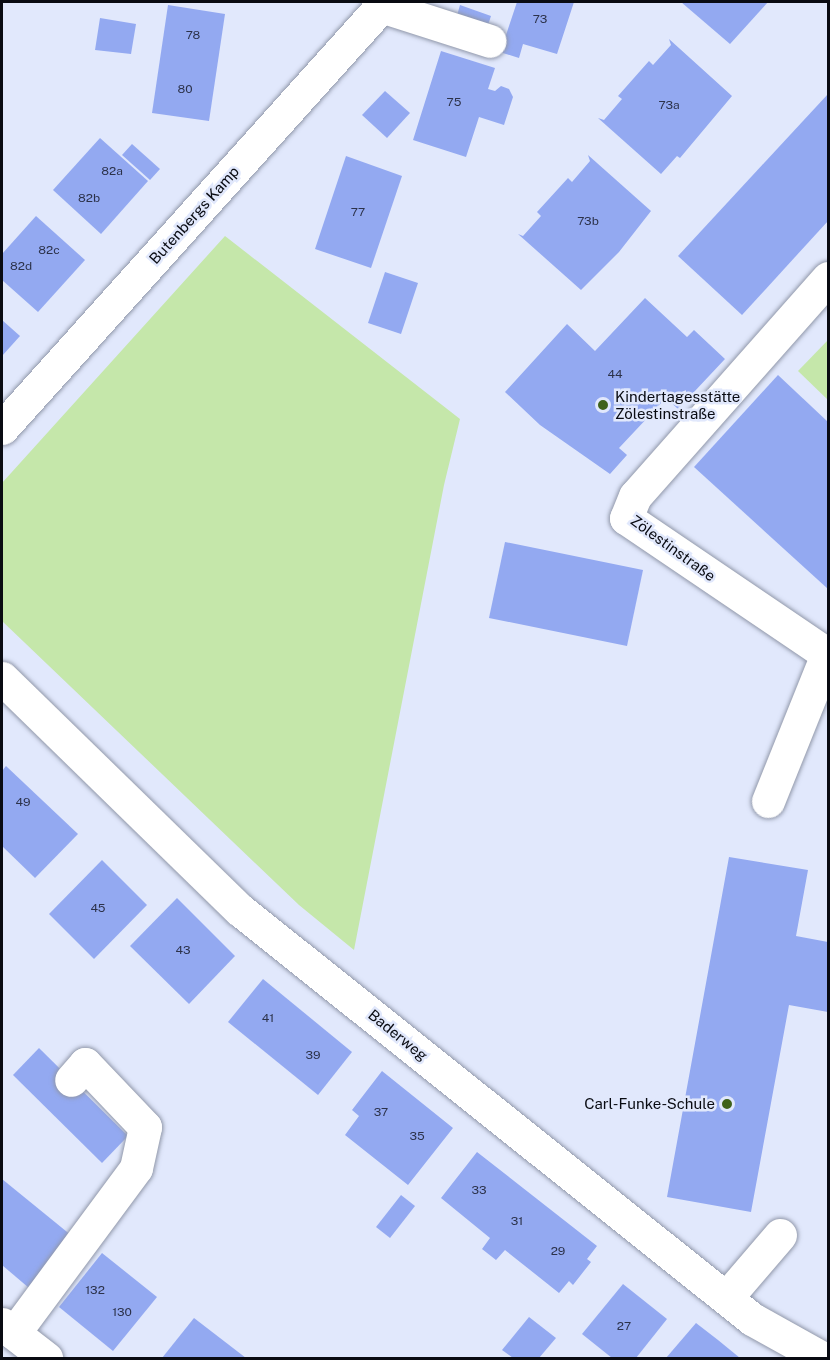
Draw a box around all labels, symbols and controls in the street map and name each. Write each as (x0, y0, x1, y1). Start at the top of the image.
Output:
house number: 73 (533, 13, 547, 27)
house number: 78 (186, 29, 200, 43)
house number: 80 (177, 83, 193, 97)
house number: 75 (447, 96, 461, 110)
house number: 73a (658, 99, 680, 113)
street label: Butenbergs Kamp (145, 162, 243, 268)
house number: 82a (101, 165, 123, 179)
house number: 82b (78, 192, 100, 206)
house number: 77 (351, 206, 365, 220)
house number: 73b (577, 215, 599, 229)
house number: 82c (38, 244, 60, 258)
house number: 82d (10, 260, 32, 274)
house number: 44 (607, 368, 623, 382)
place label: Kindertagesstätte Zölestinstraße (615, 387, 740, 422)
marker: Kindertagesstätte Zölestinstraße (596, 398, 610, 412)
street label: Zölestinstraße (627, 511, 719, 585)
house number: 49 (15, 796, 31, 810)
house number: 45 (90, 902, 106, 916)
house number: 43 (175, 944, 191, 958)
street label: Baderweg (365, 1006, 431, 1064)
house number: 41 (262, 1012, 274, 1026)
house number: 39 (306, 1049, 320, 1063)
place label: Carl-Funke-Schule (584, 1095, 715, 1113)
marker: Carl-Funke-Schule (720, 1097, 734, 1111)
house number: 37 (374, 1106, 388, 1120)
house number: 35 (409, 1130, 425, 1144)
house number: 33 (471, 1184, 487, 1198)
house number: 31 (511, 1215, 523, 1229)
house number: 29 (551, 1245, 565, 1259)
house number: 132 (85, 1284, 105, 1298)
house number: 130 (112, 1306, 132, 1320)
house number: 27 (617, 1320, 631, 1334)

